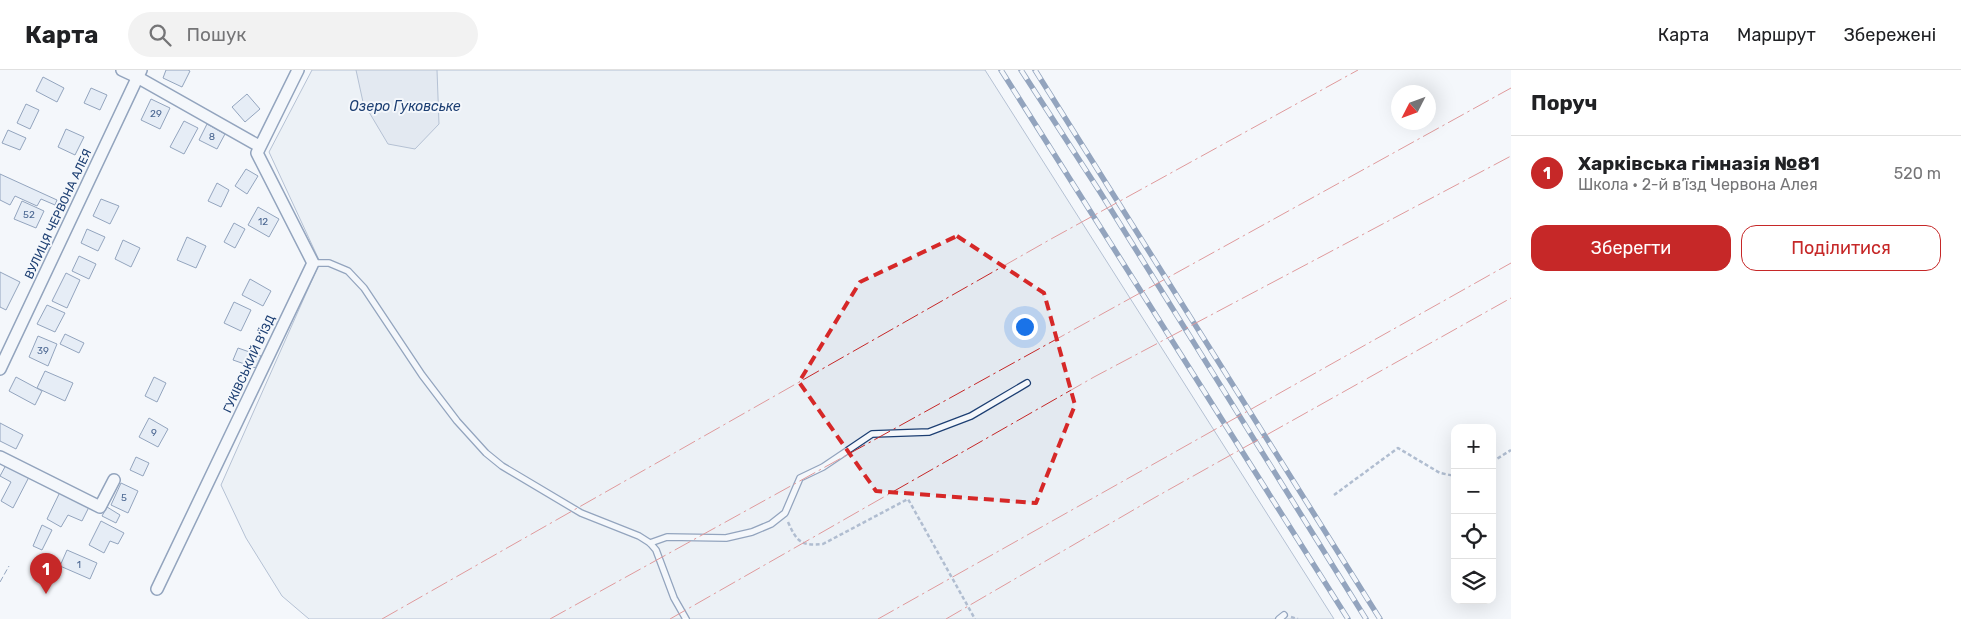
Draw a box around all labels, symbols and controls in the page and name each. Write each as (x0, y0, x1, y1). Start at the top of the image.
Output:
search box (128, 12, 478, 57)
text: Карта (25, 21, 98, 49)
icon: search (146, 21, 174, 49)
text: Пошук (186, 23, 246, 46)
text: Карта (1658, 24, 1709, 46)
text: Маршрут (1737, 24, 1816, 46)
text: Збережені (1844, 24, 1936, 46)
north arrow (1391, 85, 1436, 130)
text: Поруч (1531, 90, 1597, 115)
water label: Озеро Гуковське (349, 98, 461, 115)
house number: 29 (150, 108, 162, 120)
house number: 8 (209, 131, 215, 143)
street label: ВУЛИЦЯ ЧЕРВОНА АЛЕЯ (22, 147, 94, 281)
text: Харківська гімназія №81 (1578, 152, 1820, 175)
text: 1 (1543, 164, 1551, 183)
text: 520 m (1894, 164, 1941, 183)
text: Школа · 2-й в’їзд Червона Алея (1578, 175, 1818, 194)
house number: 52 (23, 209, 35, 221)
house number: 12 (258, 216, 268, 228)
button: Зберегти (1531, 225, 1731, 271)
button: Поділитися (1741, 225, 1941, 271)
street label: ГУКІВСЬКИЙ В’ЇЗД (220, 313, 278, 415)
your location (1012, 314, 1038, 340)
house number: 39 (37, 345, 49, 357)
map controls (1451, 424, 1496, 604)
button: + (1451, 424, 1496, 469)
house number: 9 (151, 427, 157, 439)
button: − (1451, 469, 1496, 514)
house number: 5 (121, 492, 127, 504)
button: locate (1451, 514, 1496, 559)
pin: 1 (30, 553, 62, 594)
house number: 1 (77, 559, 81, 571)
button: layers (1451, 559, 1496, 604)

